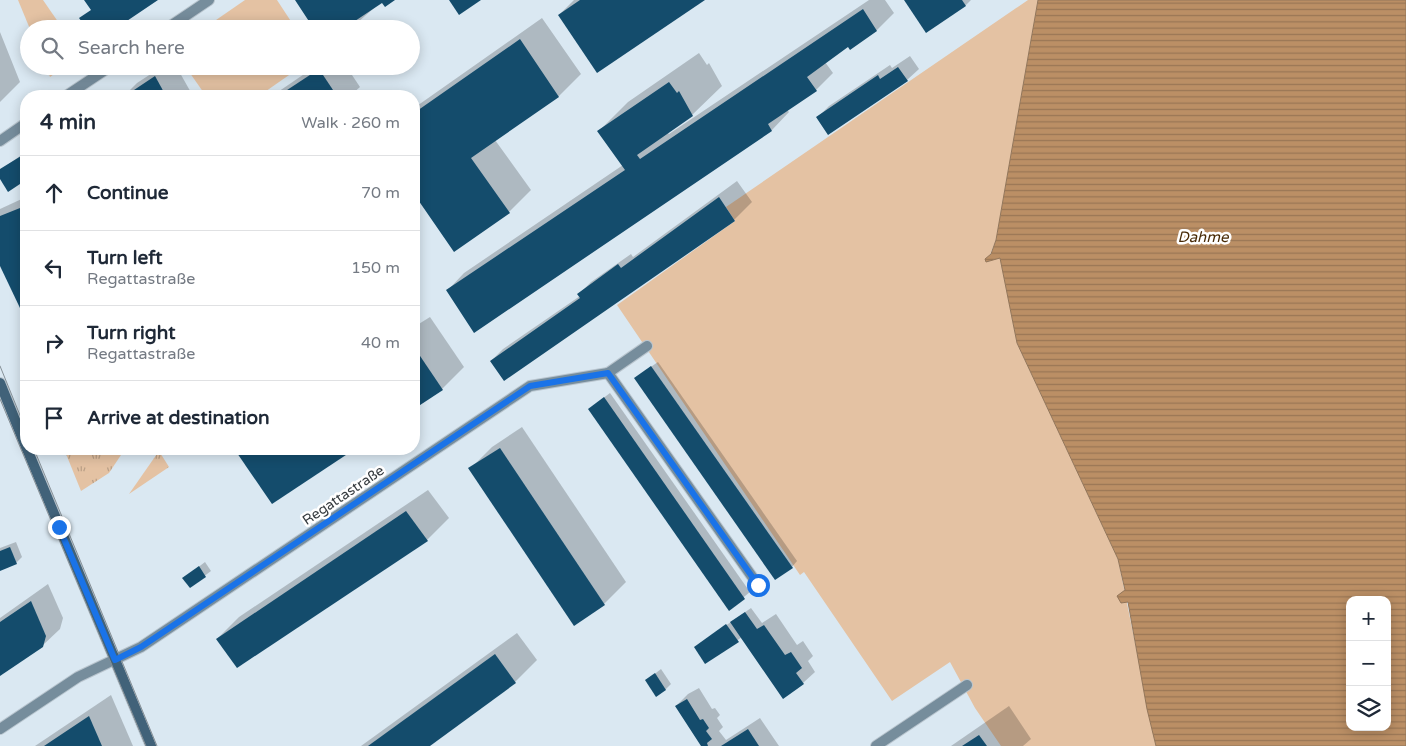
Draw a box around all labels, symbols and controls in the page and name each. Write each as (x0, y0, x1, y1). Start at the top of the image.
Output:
search box (20, 20, 420, 75)
icon: search (38, 34, 66, 62)
text: Search here (78, 37, 185, 59)
text: 4 min (40, 110, 96, 135)
text: Walk · 260 m (301, 113, 400, 133)
icon: ahead (40, 179, 68, 207)
text: Continue (87, 182, 169, 204)
text: 70 m (361, 183, 400, 203)
water label: Dahme (1178, 228, 1230, 246)
text: Turn left (87, 247, 163, 269)
icon: left (40, 254, 68, 282)
text: 150 m (351, 258, 400, 278)
text: Regattastraße (87, 269, 195, 289)
text: Turn right (87, 322, 175, 344)
icon: right (40, 329, 68, 357)
text: 40 m (361, 333, 400, 353)
text: Regattastraße (87, 344, 195, 364)
icon: arrive (40, 404, 68, 432)
text: Arrive at destination (87, 407, 270, 429)
street label: Regattastraße (299, 462, 387, 529)
route end (48, 516, 71, 539)
route start (747, 574, 770, 597)
map controls (1346, 596, 1391, 731)
button: + (1346, 596, 1391, 641)
button: − (1346, 641, 1391, 686)
button: layers (1346, 686, 1391, 731)

